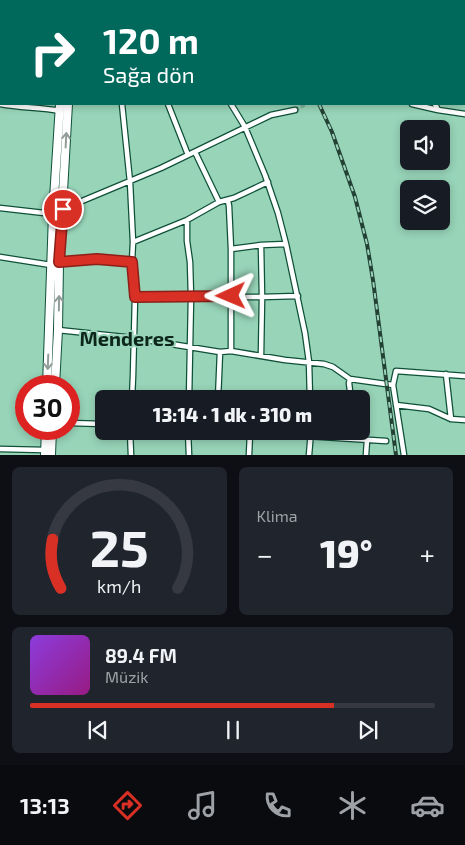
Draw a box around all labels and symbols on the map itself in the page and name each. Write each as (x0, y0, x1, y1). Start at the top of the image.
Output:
one-way arrow (62, 133, 71, 149)
pin (42, 188, 84, 230)
position arrow (204, 269, 256, 321)
one-way arrow (54, 295, 64, 311)
district label: Menderes (79, 326, 175, 350)
one-way arrow (43, 354, 53, 370)
speed limit sign: 30 (15, 375, 80, 440)

